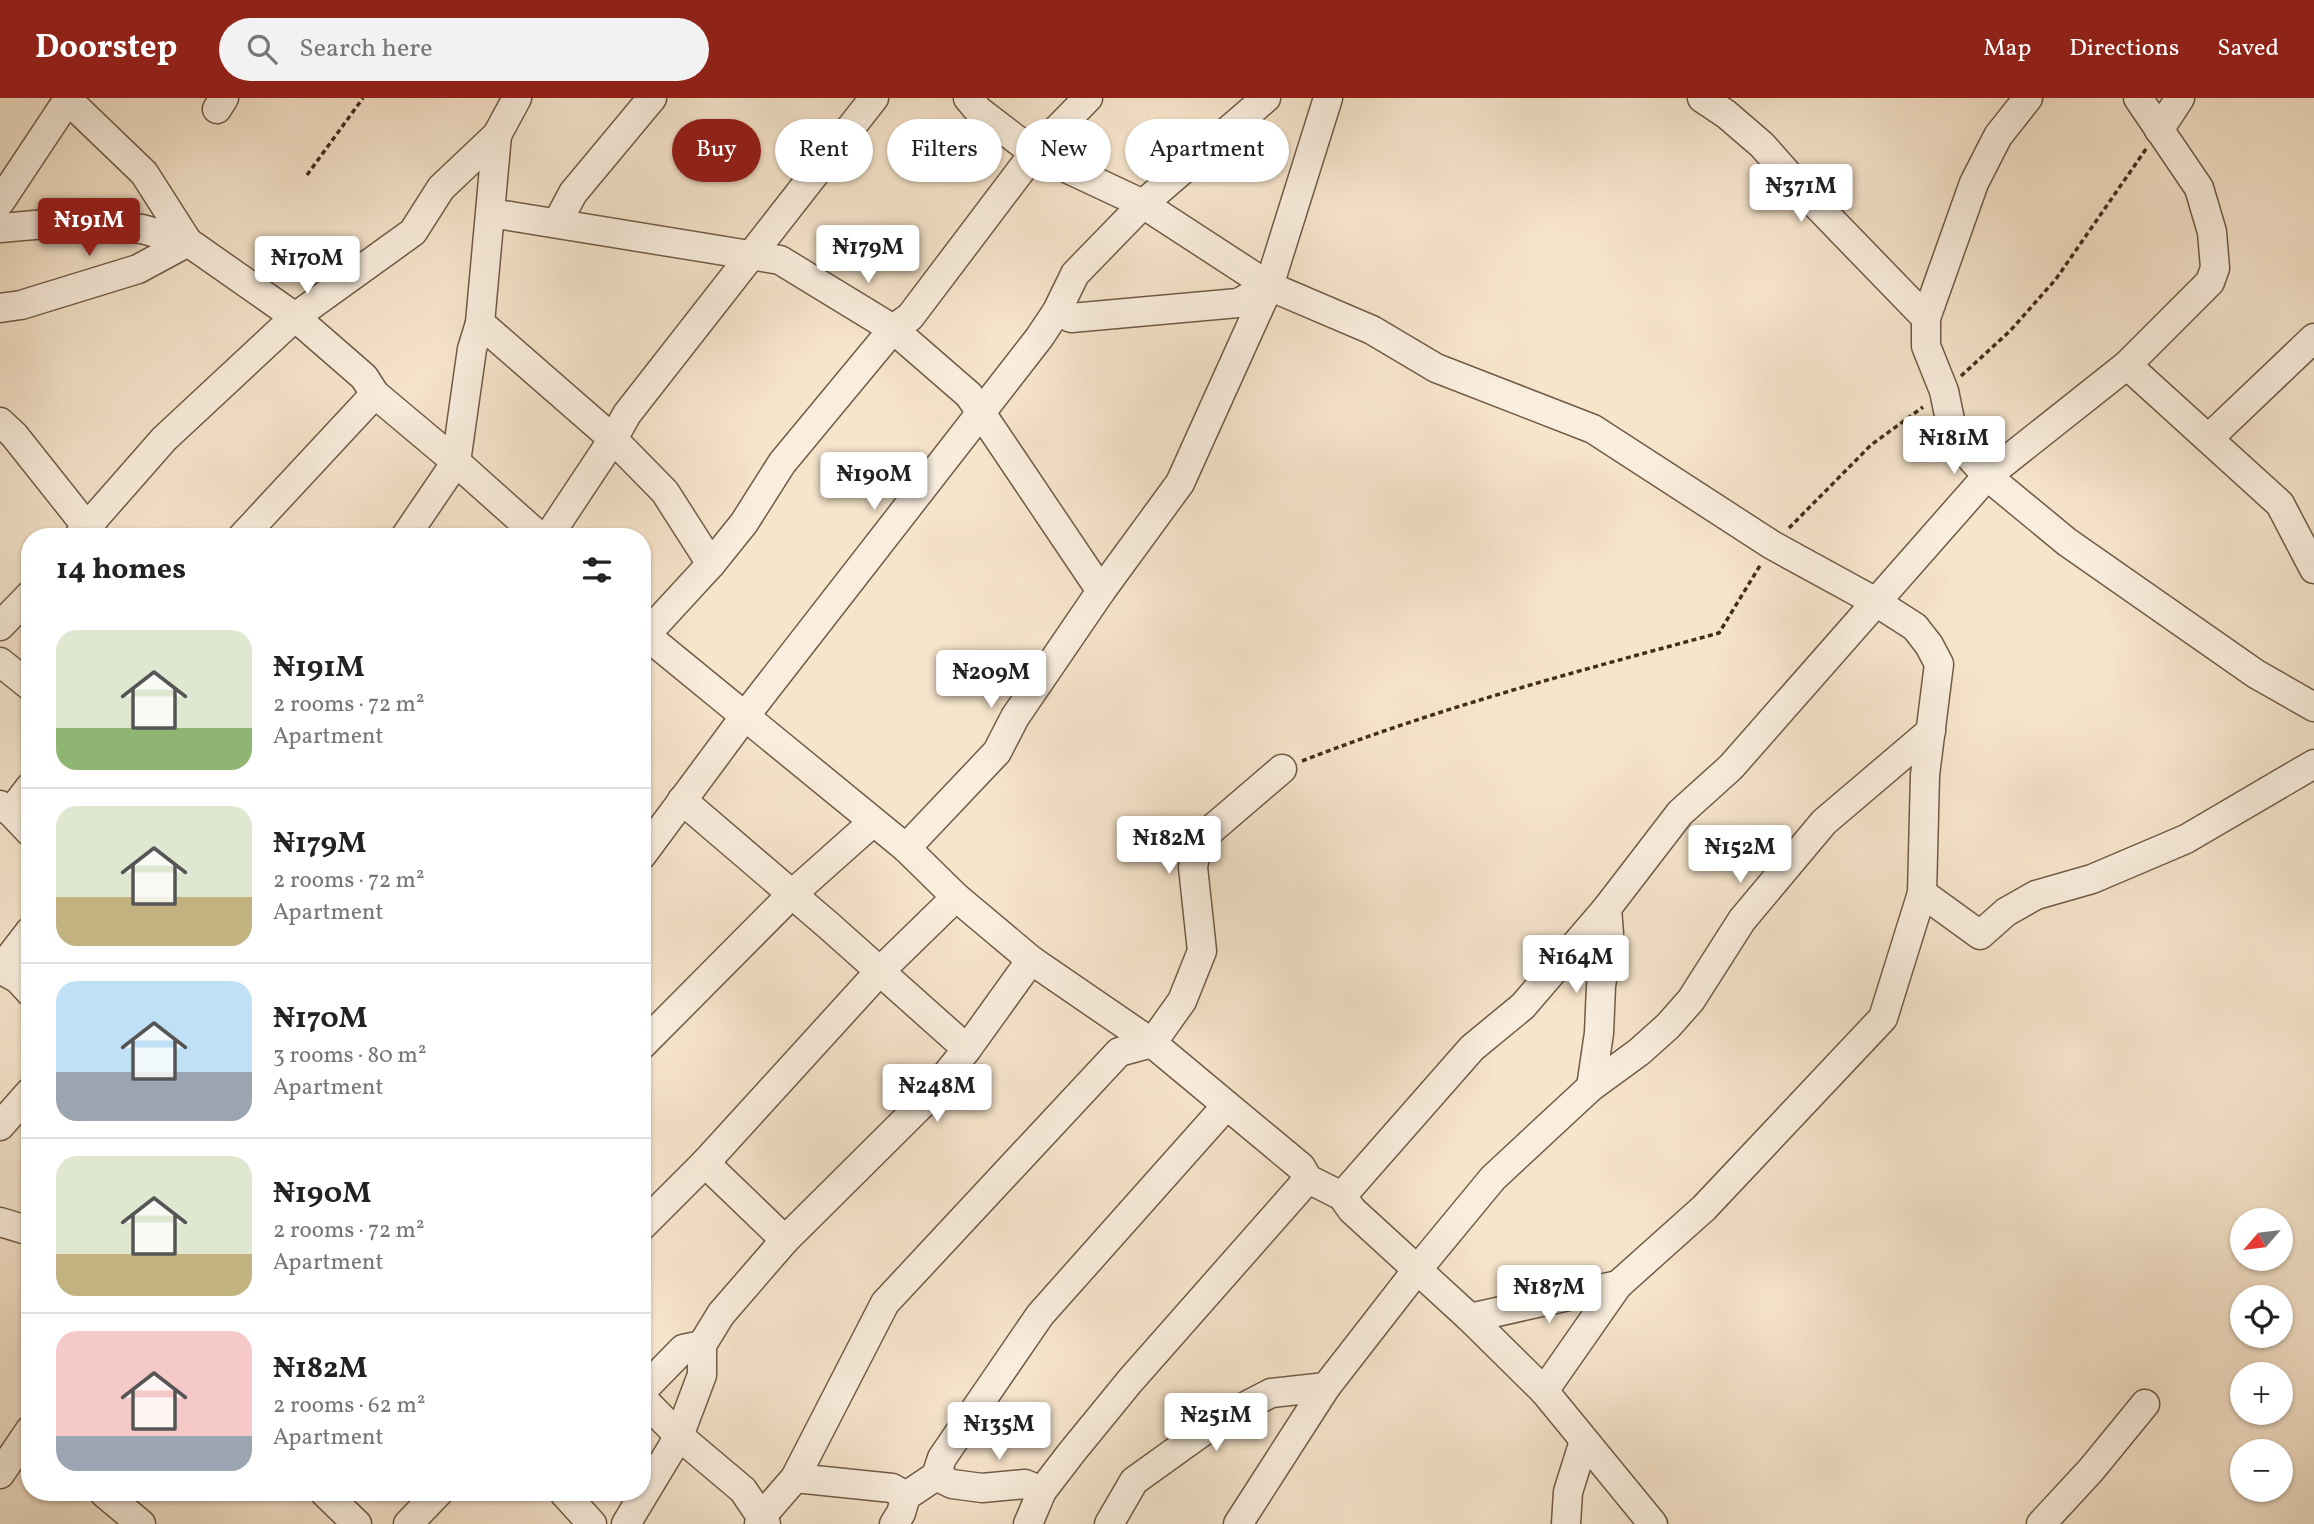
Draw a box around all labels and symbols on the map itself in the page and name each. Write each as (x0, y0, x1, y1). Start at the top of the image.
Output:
pin: ₦371M (1752, 164, 1850, 224)
pin: ₦191M (40, 198, 138, 258)
pin: ₦179M (819, 226, 917, 285)
pin: ₦170M (258, 236, 356, 296)
pin: ₦181M (1905, 416, 2003, 476)
pin: ₦190M (825, 452, 923, 512)
pin: ₦209M (942, 650, 1040, 710)
pin: ₦182M (1120, 816, 1218, 876)
pin: ₦152M (1691, 826, 1789, 885)
pin: ₦164M (1527, 936, 1625, 995)
pin: ₦248M (888, 1065, 986, 1124)
north arrow (2230, 1208, 2292, 1270)
pin: ₦187M (1500, 1266, 1598, 1325)
pin: ₦251M (1167, 1394, 1265, 1453)
pin: ₦135M (950, 1402, 1048, 1462)

